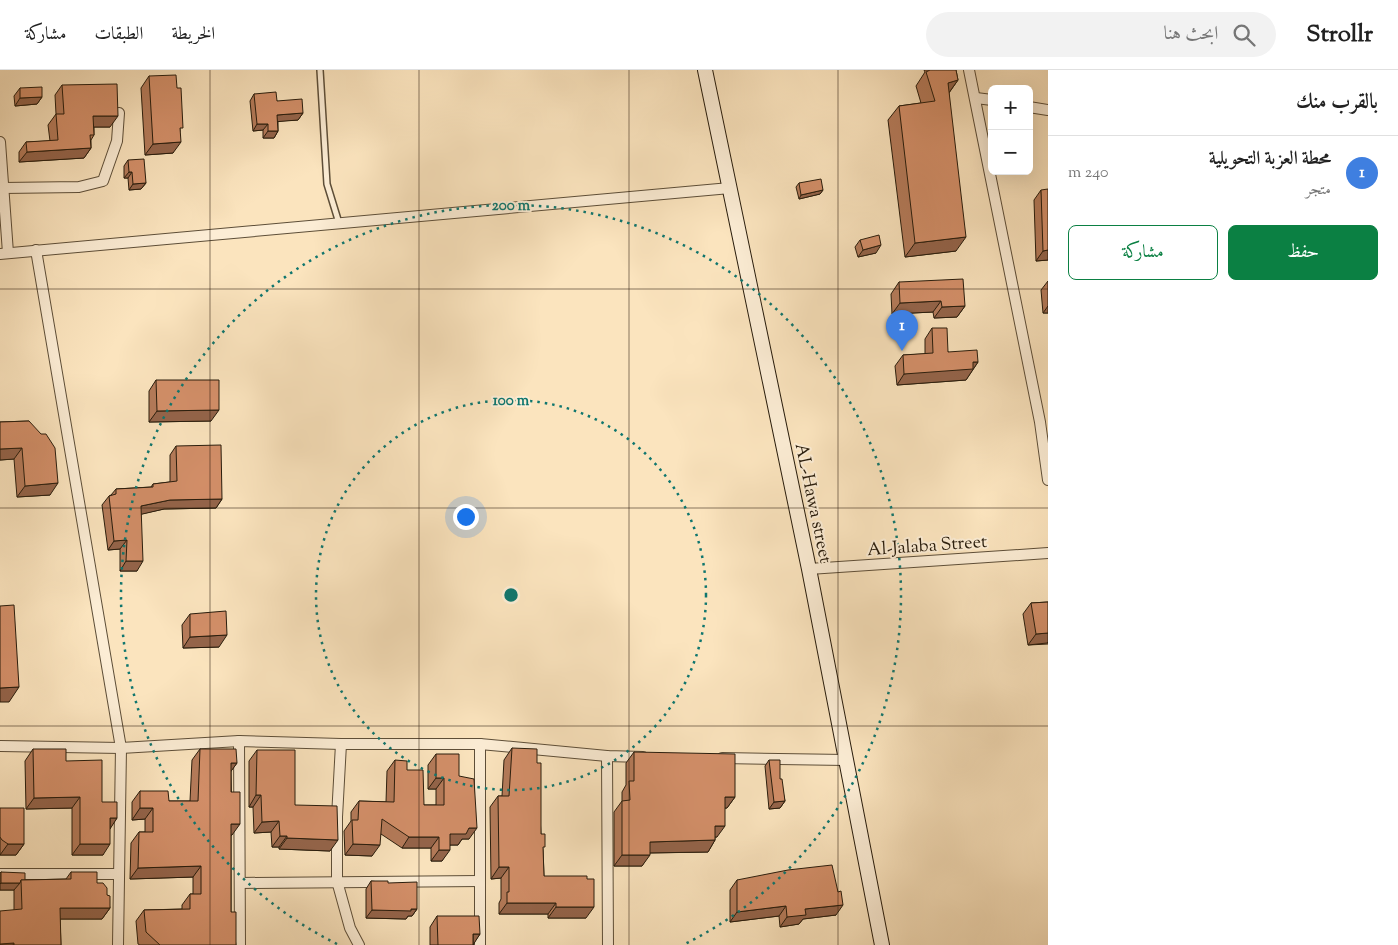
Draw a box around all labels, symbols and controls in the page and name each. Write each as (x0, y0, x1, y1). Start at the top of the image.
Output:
search box (926, 12, 1276, 57)
text: Strollr (1306, 18, 1373, 52)
text: ابحث هنا (1164, 21, 1218, 48)
icon: search (1230, 21, 1258, 49)
text: مشاركة (25, 22, 66, 48)
text: الطبقات (94, 22, 143, 48)
text: الخريطة (171, 22, 215, 48)
map controls (988, 85, 1033, 175)
button: + (988, 85, 1033, 130)
text: بالقرب منك (1296, 88, 1378, 118)
button: − (988, 130, 1033, 175)
text: محطة العزبة التحويلية (1209, 146, 1331, 173)
text: 240 m (1068, 162, 1109, 185)
text: 1 (1359, 162, 1365, 185)
text: متجر (1306, 179, 1331, 202)
text: 200 m (492, 196, 531, 217)
button: مشاركة (1068, 225, 1218, 280)
button: حفظ (1228, 225, 1378, 280)
pin: 1 (886, 310, 918, 351)
text: 100 m (493, 391, 530, 412)
street label: AL-Hawa street (787, 441, 837, 566)
your location (453, 504, 479, 530)
street label: Al-Jalaba Street (866, 530, 988, 564)
centre of rings (502, 586, 520, 604)

